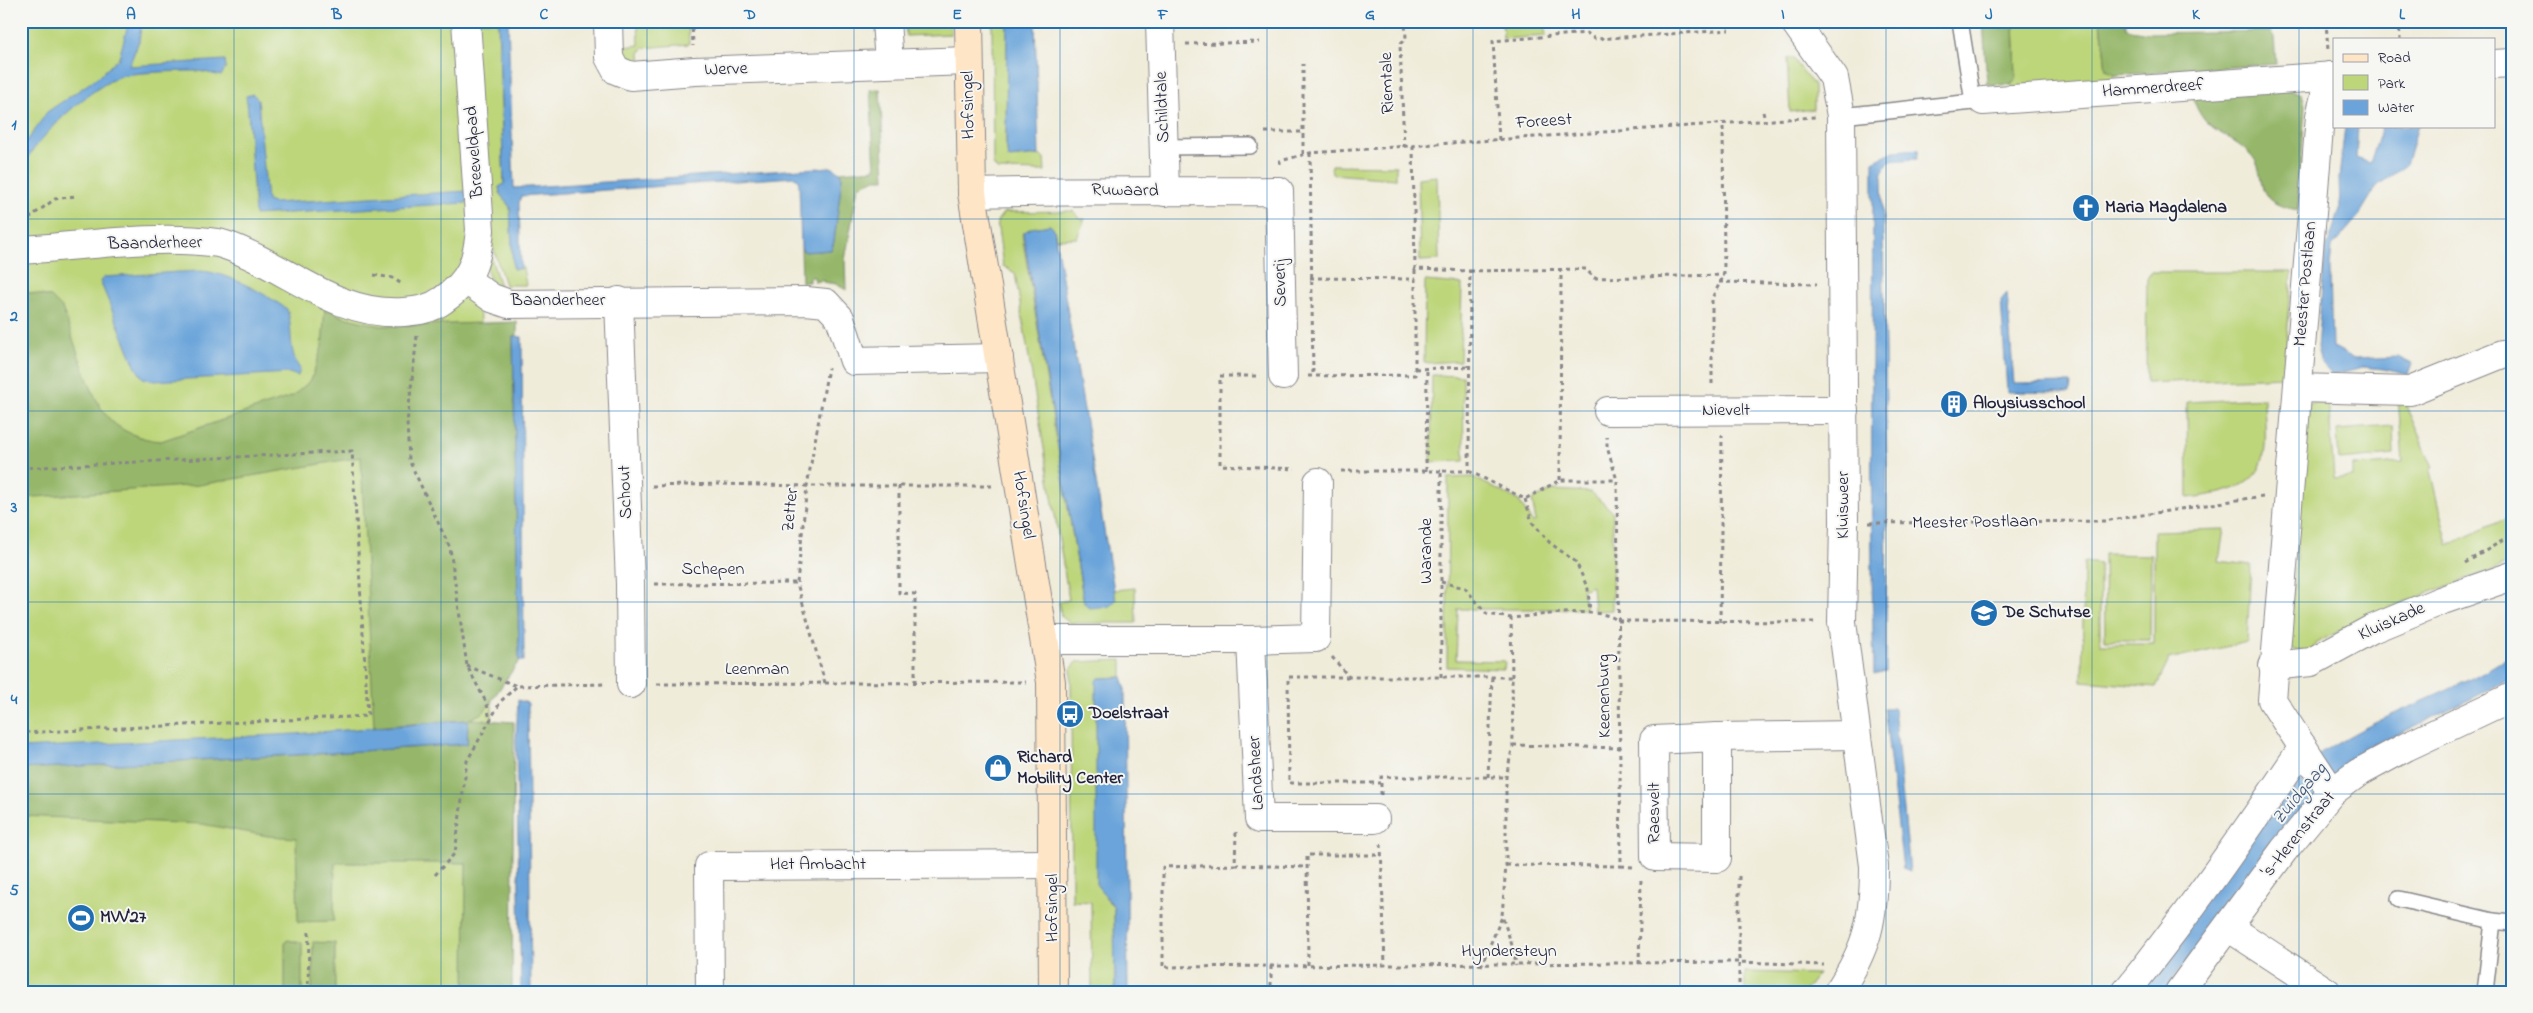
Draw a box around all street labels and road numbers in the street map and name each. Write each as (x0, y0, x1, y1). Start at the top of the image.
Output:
street label: Riemtale (1374, 51, 1402, 114)
street label: Werve (704, 56, 749, 84)
street label: Hofsingel (955, 70, 984, 140)
street label: Schildtale (1149, 70, 1177, 143)
street label: Hammerdreef (2101, 72, 2205, 106)
street label: Breeveldpad (459, 105, 491, 200)
street label: Foreest (1514, 107, 1573, 137)
street label: Ruwaard (1091, 177, 1159, 205)
street label: Meester Postlaan (2288, 220, 2324, 348)
street label: Baanderheer (107, 230, 203, 258)
street label: Severij (1268, 259, 1294, 307)
street label: Baanderheer (510, 288, 606, 314)
street label: Nievelt (1702, 398, 1750, 424)
street label: Schout (612, 465, 640, 519)
street label: Hofsingel (1004, 469, 1041, 541)
street label: Kluisweer (1831, 471, 1857, 539)
street label: Zetter (776, 486, 806, 533)
street label: Meester Postlaan (1912, 509, 2038, 537)
street label: Warande (1414, 517, 1440, 584)
street label: Schepen (682, 557, 745, 583)
street label: Kluiskade (2355, 595, 2430, 648)
street label: Keenenburg (1591, 654, 1620, 738)
street label: Leenman (725, 657, 789, 683)
street label: Landsheer (1242, 735, 1272, 811)
street label: Raesvelt (1642, 782, 1668, 844)
street label: 's-Herenstraat (2256, 786, 2342, 884)
street label: Het Ambacht (770, 852, 866, 878)
street label: Hofsingel (1040, 874, 1067, 942)
street label: Hyndersteyn (1461, 939, 1557, 965)

